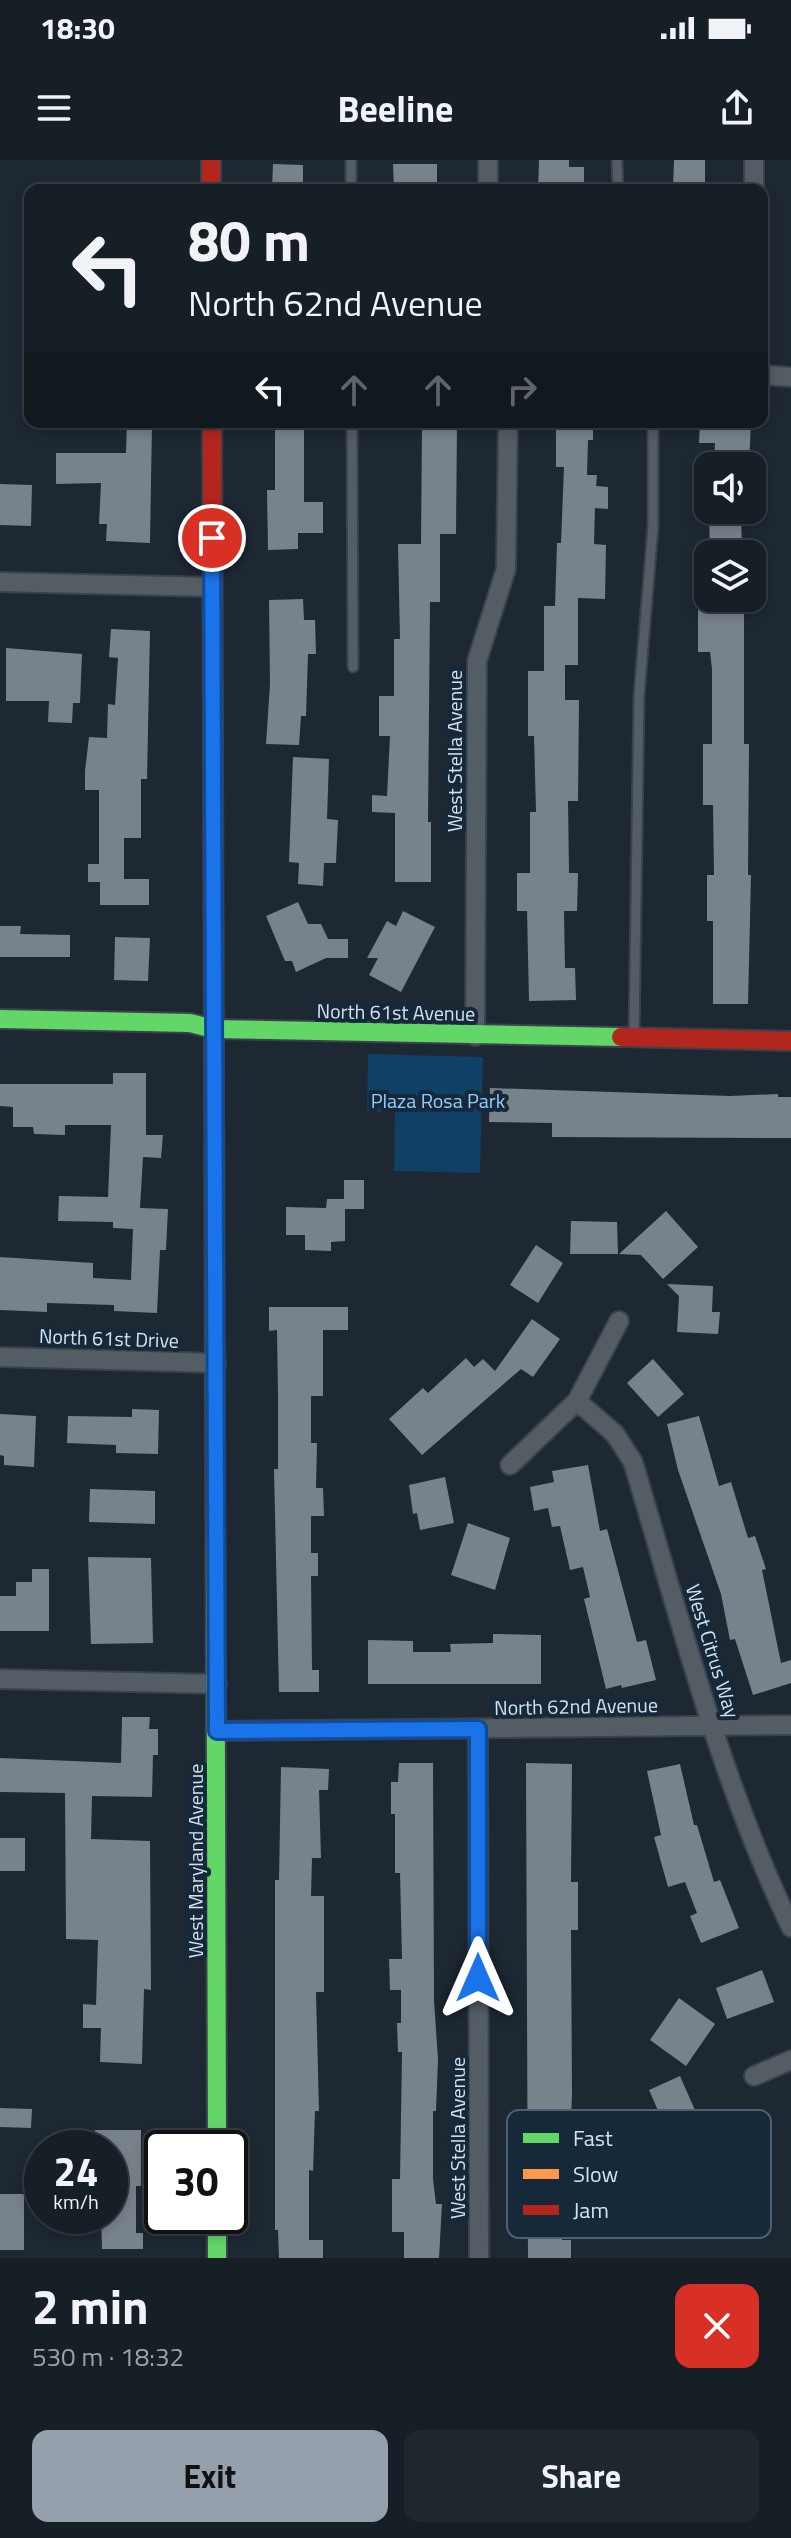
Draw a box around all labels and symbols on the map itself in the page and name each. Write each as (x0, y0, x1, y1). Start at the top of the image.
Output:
pin (178, 504, 246, 572)
street label: West Stella Avenue (439, 670, 470, 832)
street label: North 61st Avenue (316, 995, 476, 1029)
park label: Plaza Rosa Park (371, 1085, 506, 1116)
street label: North 61st Drive (39, 1320, 179, 1356)
street label: West Citrus Way (678, 1580, 748, 1722)
street label: North 62nd Avenue (494, 1689, 658, 1723)
street label: West Maryland Avenue (180, 1764, 211, 1958)
position arrow (436, 1936, 520, 2020)
street label: West Stella Avenue (442, 2057, 473, 2219)
legend (507, 2110, 771, 2238)
text: Fast (573, 2121, 613, 2155)
speed limit sign: 30 (144, 2130, 248, 2234)
text: Slow (573, 2157, 619, 2191)
text: Jam (573, 2193, 609, 2227)

